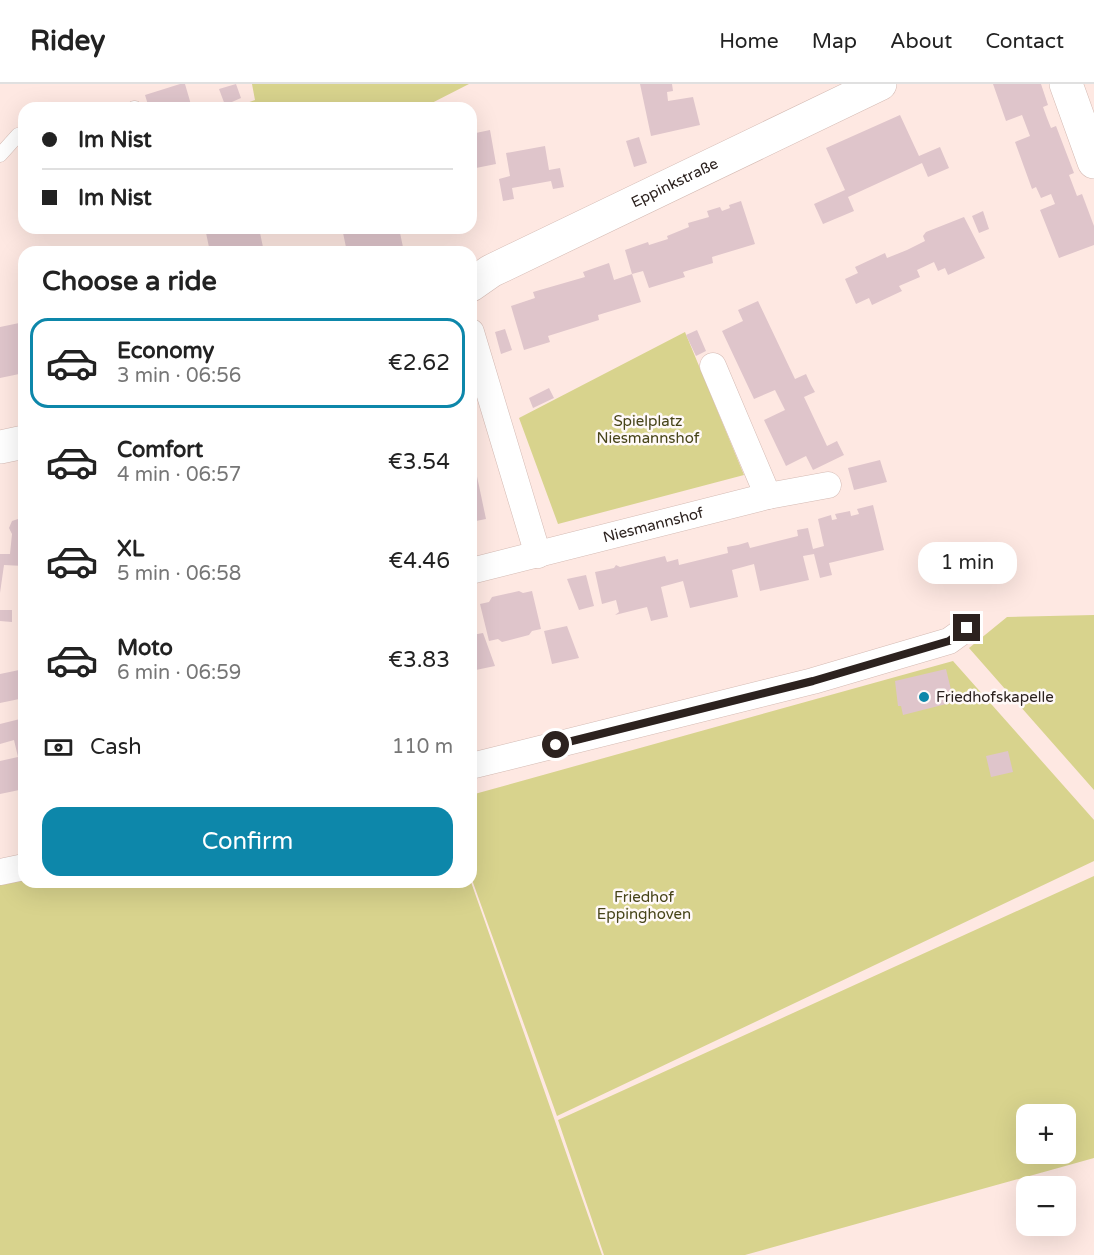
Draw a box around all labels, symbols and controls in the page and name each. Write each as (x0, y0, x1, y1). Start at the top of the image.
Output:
text: Ridey (30, 24, 105, 58)
text: Home (719, 29, 779, 54)
text: Map (812, 29, 857, 54)
text: About (890, 29, 952, 54)
text: Contact (985, 29, 1064, 54)
text: Im Nist (78, 127, 152, 153)
street label: Eppinkstraße (628, 154, 721, 211)
text: Im Nist (78, 185, 152, 211)
text: Choose a ride (42, 265, 217, 298)
icon: car (45, 336, 99, 390)
text: Economy (117, 338, 214, 364)
text: €2.62 (388, 350, 450, 376)
text: 3 min · 06:56 (117, 364, 241, 388)
park label: Spielplatz Niesmannshof (597, 412, 700, 447)
icon: car (45, 435, 99, 489)
text: Comfort (117, 437, 203, 463)
text: €3.54 (388, 449, 450, 475)
text: 4 min · 06:57 (117, 463, 241, 487)
street label: Niesmannshof (601, 504, 706, 546)
icon: car (45, 534, 99, 588)
text: XL (117, 536, 144, 562)
callout: 1 min (918, 541, 1016, 583)
text: €4.46 (388, 548, 450, 574)
text: 1 min (941, 551, 994, 575)
text: 5 min · 06:58 (117, 562, 241, 586)
route end (953, 614, 980, 641)
icon: car (45, 633, 99, 687)
text: Moto (117, 635, 173, 661)
text: €3.83 (388, 647, 450, 673)
text: 6 min · 06:59 (117, 661, 241, 685)
place label: Friedhofskapelle (936, 688, 1054, 706)
marker: Friedhofskapelle (917, 690, 931, 704)
icon: cash (42, 731, 75, 764)
route start (542, 731, 569, 758)
text: Cash (90, 734, 142, 760)
text: 110 m (392, 735, 453, 759)
button: Confirm (42, 807, 453, 876)
park label: Friedhof Eppinghoven (597, 888, 691, 923)
map controls (1016, 1104, 1076, 1236)
button: + (1016, 1104, 1076, 1164)
button: − (1016, 1176, 1076, 1236)

